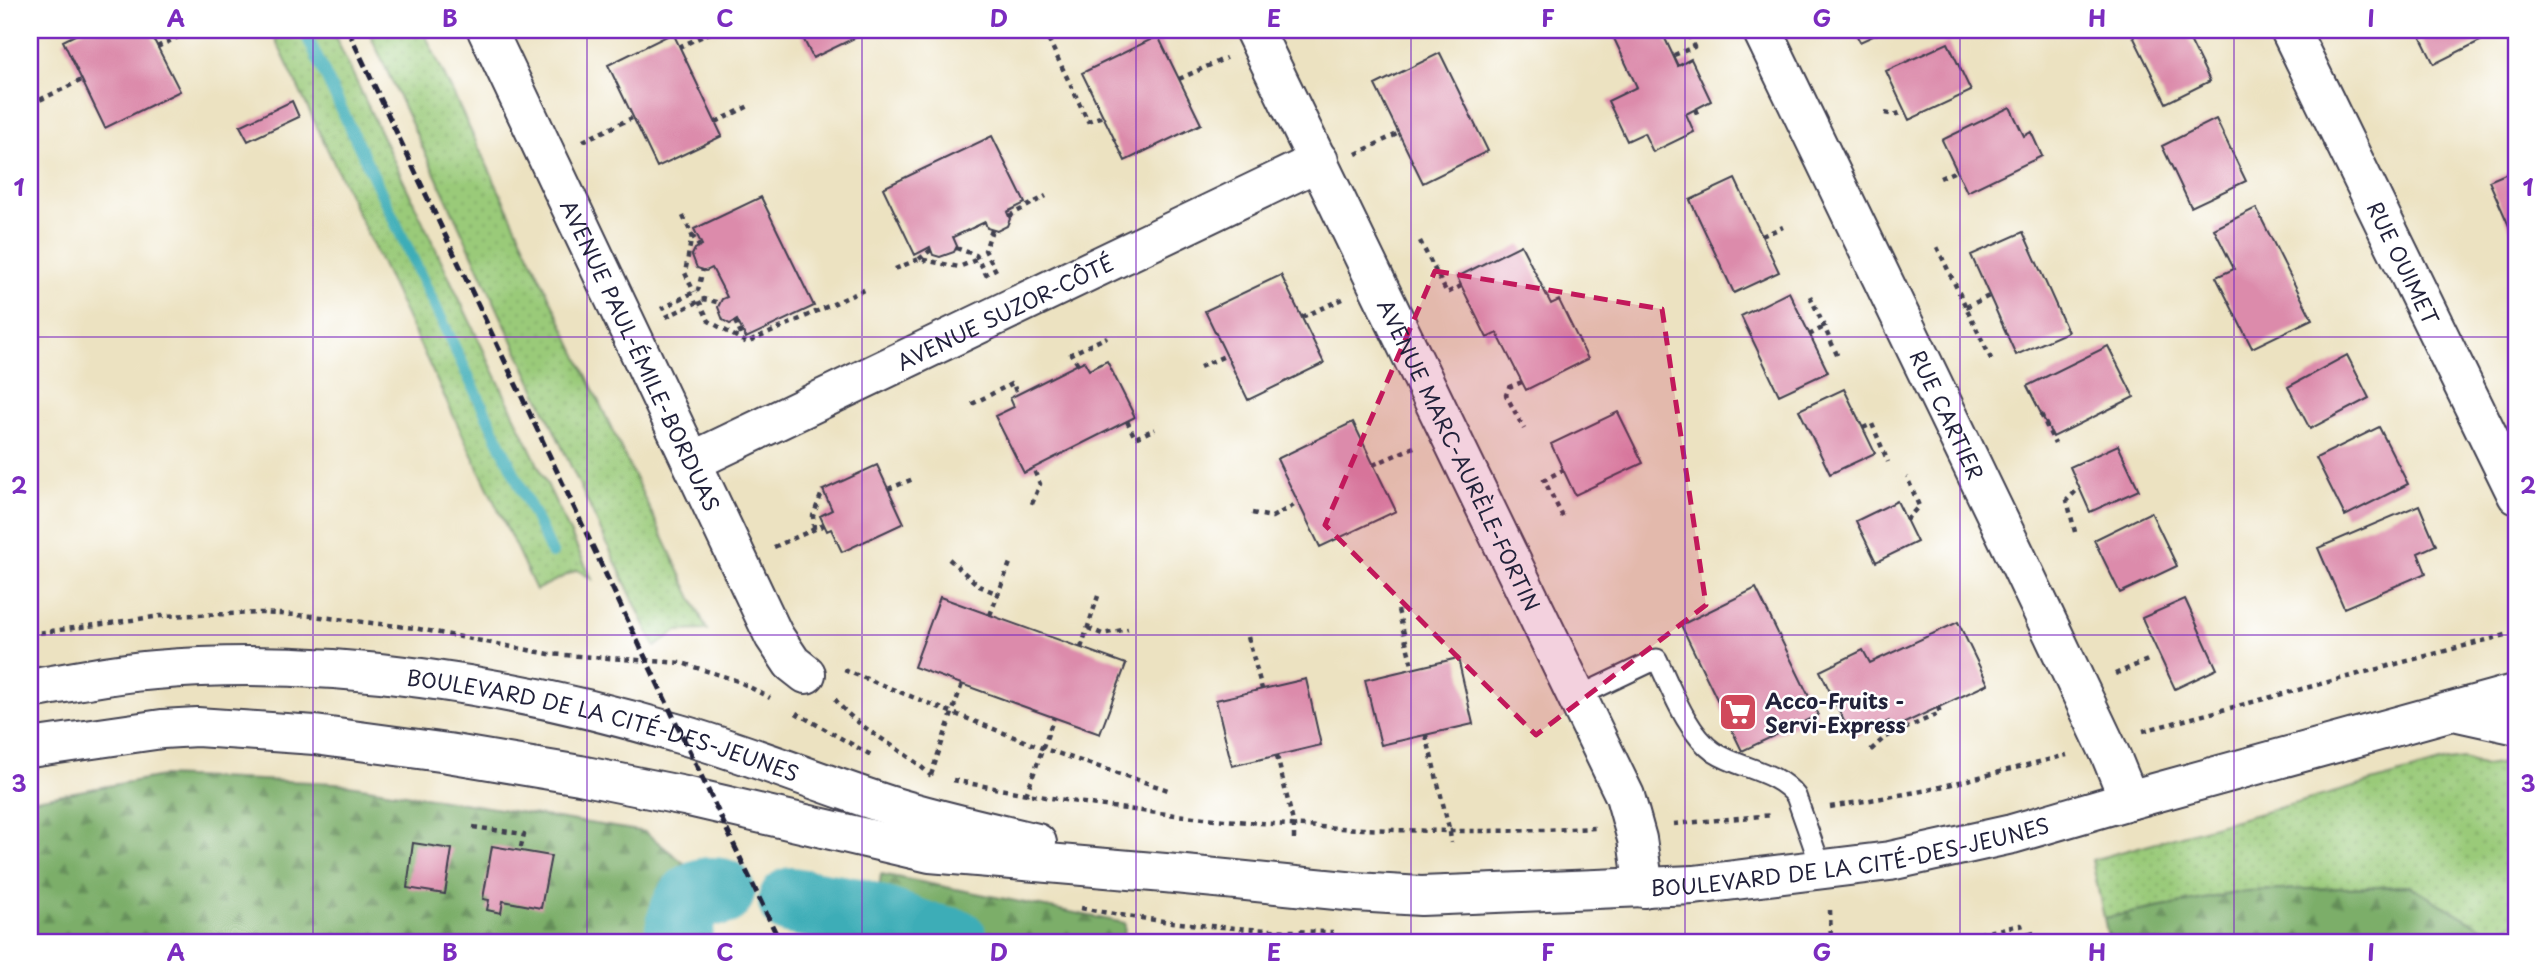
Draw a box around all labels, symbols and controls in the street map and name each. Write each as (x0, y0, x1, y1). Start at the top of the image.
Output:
text: A (167, 0, 185, 35)
text: B (442, 0, 458, 35)
text: C (716, 0, 734, 35)
text: D (990, 0, 1008, 35)
text: E (1267, 0, 1281, 35)
text: F (1541, 0, 1555, 35)
text: G (1813, 0, 1831, 35)
text: H (2088, 0, 2106, 35)
text: I (2367, 0, 2375, 35)
text: 1 (14, 169, 25, 204)
text: 1 (2523, 169, 2534, 204)
street label: AVENUE PAUL-ÉMILE-BORDUAS (554, 194, 729, 517)
street label: RUE OUIMET (2360, 196, 2448, 331)
street label: AVENUE SUZOR-CÔTÉ (891, 246, 1119, 377)
street label: AVENUE MARC-AURÈLE-FORTIN (1371, 293, 1549, 616)
street label: RUE CARTIER (1903, 344, 1993, 485)
text: 2 (11, 467, 27, 502)
text: 2 (2520, 467, 2536, 502)
street label: BOULEVARD DE LA CITÉ-DES-JEUNES (405, 660, 804, 789)
place label: Acco-Fruits - Servi-Express (1765, 684, 1906, 740)
supermarket icon: Acco-Fruits - Servi-Express (1717, 691, 1759, 733)
text: 3 (11, 765, 27, 800)
text: 3 (2520, 765, 2536, 800)
street label: BOULEVARD DE LA CITÉ-DES-JEUNES (1650, 808, 2053, 903)
text: A (167, 934, 185, 969)
text: B (442, 934, 458, 969)
text: C (716, 934, 734, 969)
text: D (990, 934, 1008, 969)
text: E (1267, 934, 1281, 969)
text: F (1541, 934, 1555, 969)
text: G (1813, 934, 1831, 969)
text: H (2088, 934, 2106, 969)
text: I (2367, 934, 2375, 969)

